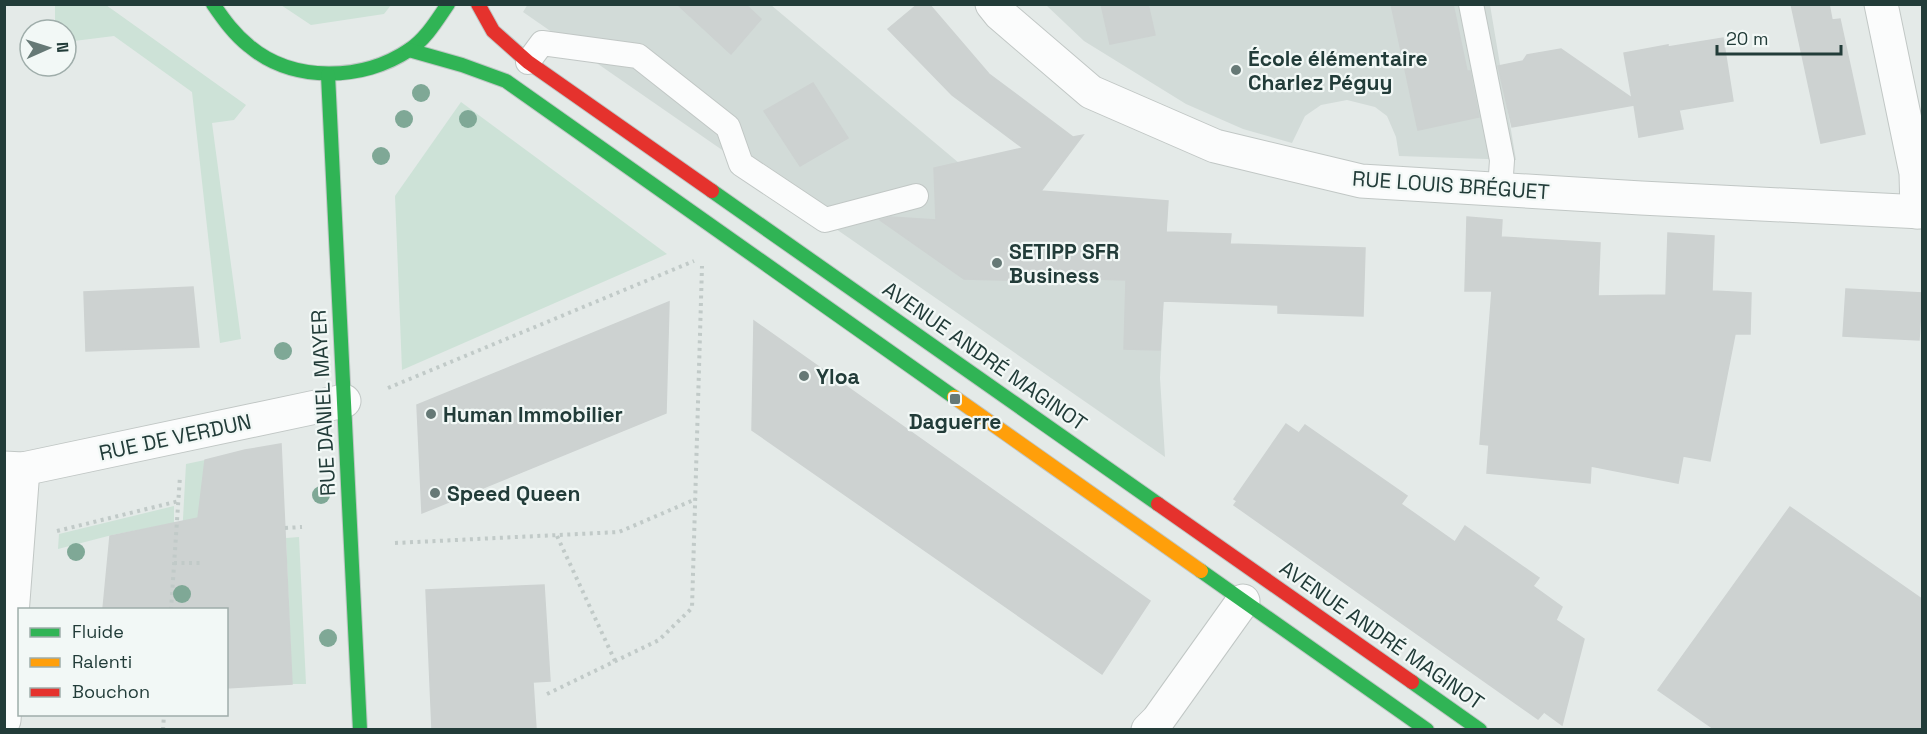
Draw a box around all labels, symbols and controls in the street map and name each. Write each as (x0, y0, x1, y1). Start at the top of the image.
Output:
north arrow (18, 18, 78, 78)
scale bar (1717, 18, 1842, 56)
text: 20 m (1726, 27, 1769, 50)
text: N (52, 41, 73, 53)
place label: École élémentaire Charlez Péguy (1248, 45, 1428, 96)
marker: École élémentaire Charlez Péguy (1229, 63, 1243, 77)
street label: RUE LOUIS BRÉGUET (1351, 165, 1551, 205)
place label: SETIPP SFR Business (1009, 238, 1119, 289)
marker: SETIPP SFR Business (990, 256, 1004, 270)
street label: AVENUE ANDRÉ MAGINOT (878, 275, 1092, 437)
street label: RUE DANIEL MAYER (305, 309, 341, 497)
place label: Yloa (816, 363, 860, 390)
marker: Yloa (797, 369, 811, 383)
marker: Daguerre (948, 392, 962, 406)
place label: Human Immobilier (443, 401, 623, 428)
marker: Human Immobilier (424, 407, 438, 421)
street label: RUE DE VERDUN (96, 408, 254, 466)
place label: Daguerre (909, 408, 1001, 435)
place label: Speed Queen (447, 480, 580, 507)
marker: Speed Queen (428, 486, 442, 500)
street label: AVENUE ANDRÉ MAGINOT (1275, 554, 1489, 716)
legend (18, 608, 228, 716)
text: Fluide (72, 620, 124, 643)
text: Ralenti (72, 650, 132, 673)
text: Bouchon (72, 680, 150, 703)

